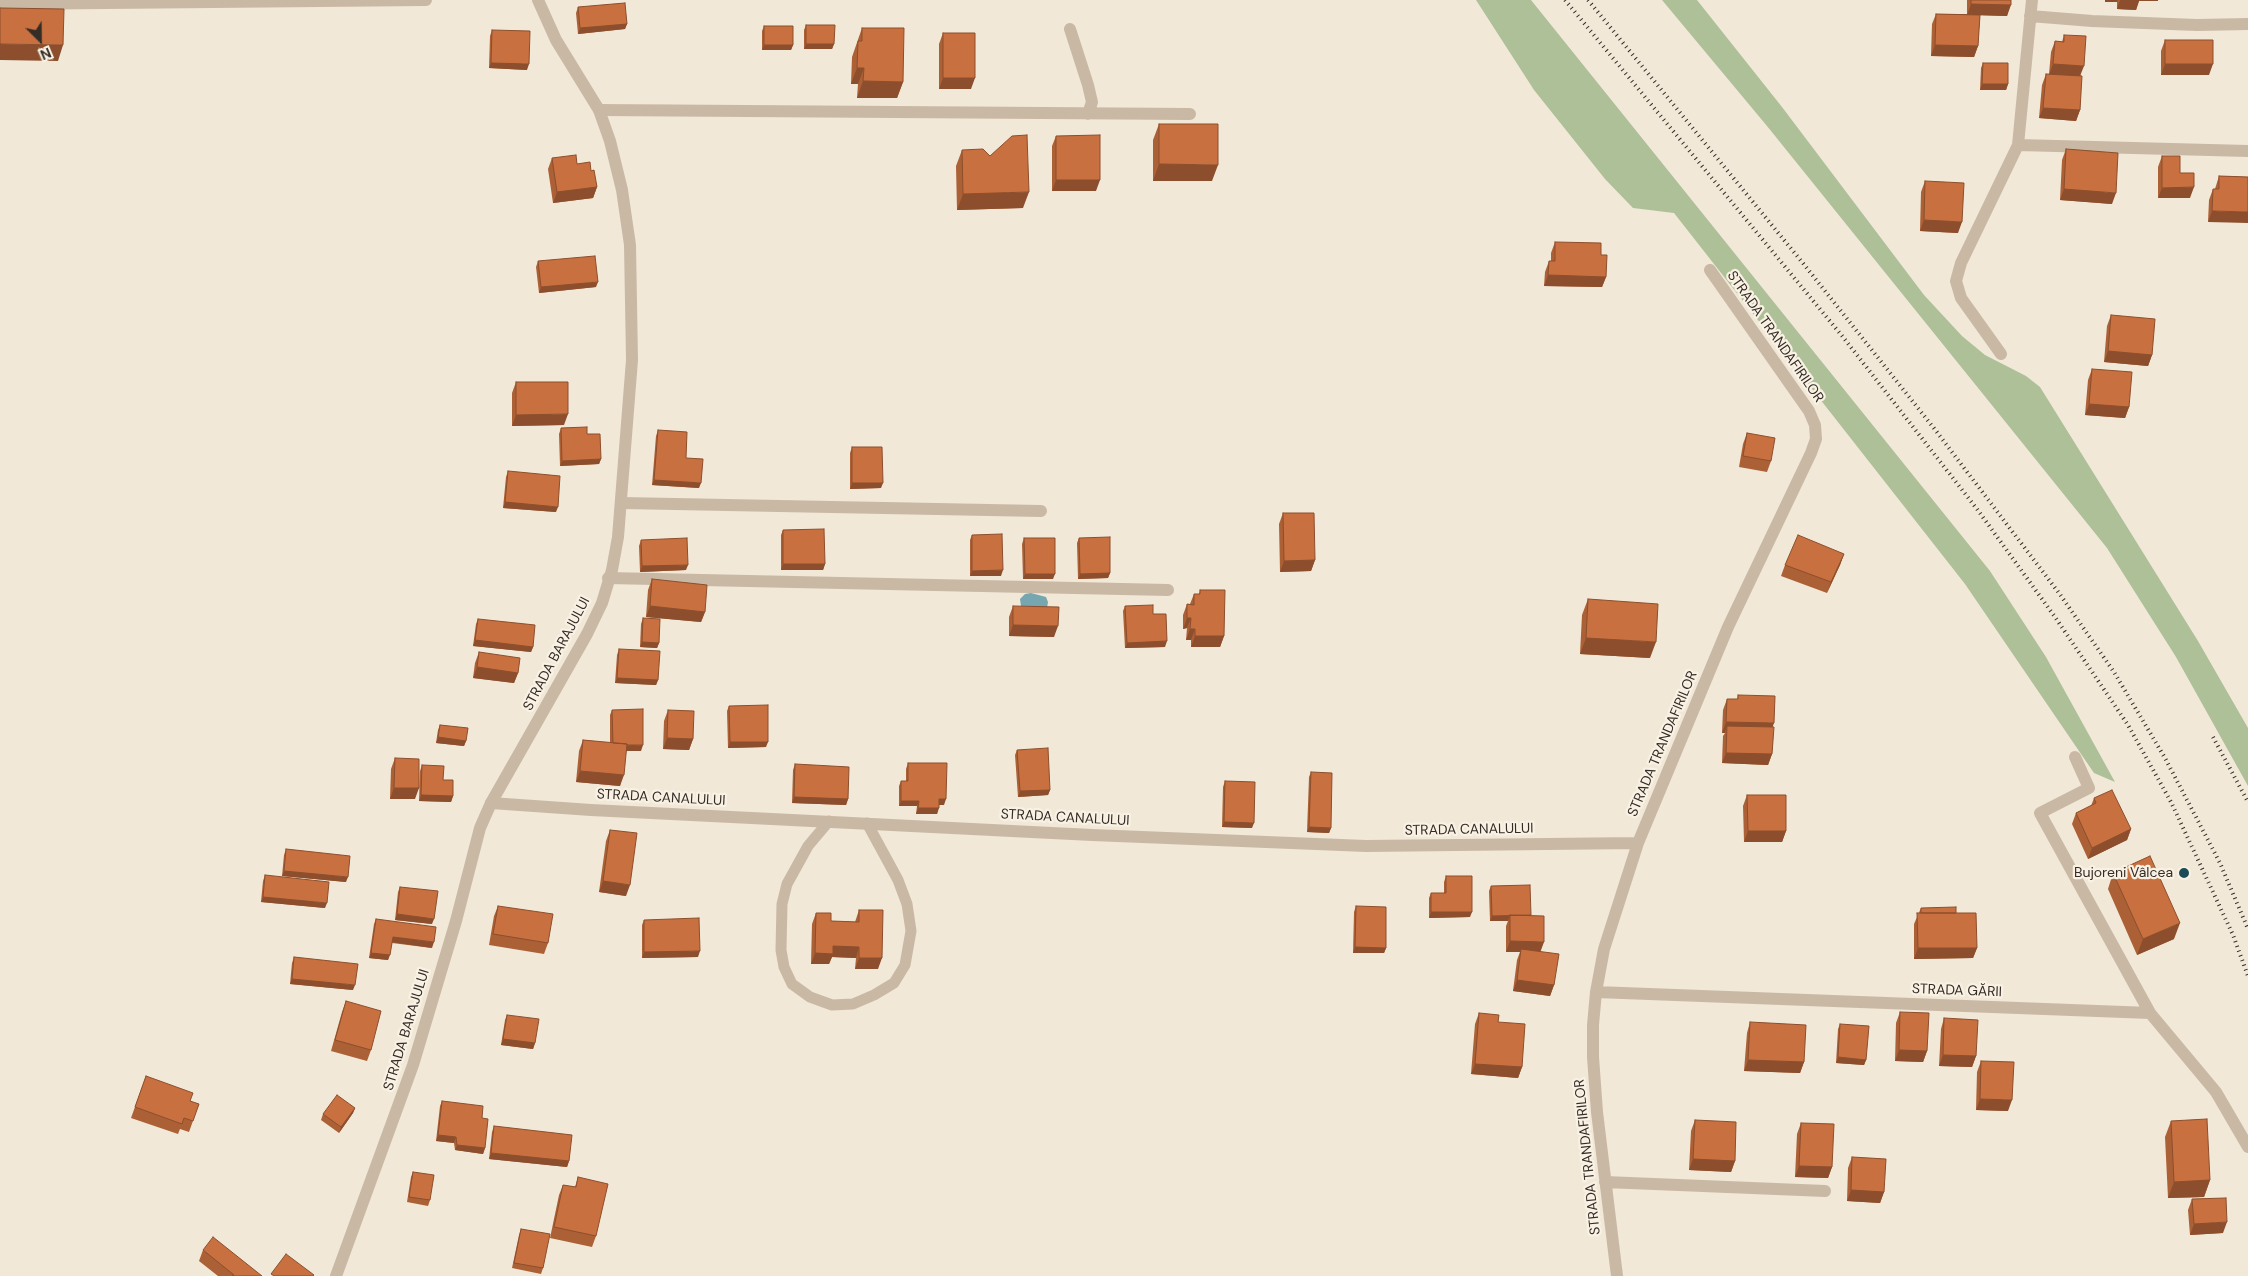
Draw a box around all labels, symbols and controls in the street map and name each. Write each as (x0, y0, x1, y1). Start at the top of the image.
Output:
north arrow (15, 15, 65, 65)
text: N (38, 44, 54, 64)
street label: STRADA TRANDAFIRILOR (1723, 268, 1827, 406)
street label: STRADA BARAJULUI (520, 594, 594, 714)
street label: STRADA TRANDAFIRILOR (1625, 669, 1701, 819)
street label: STRADA CANALULUI (596, 786, 726, 810)
street label: STRADA CANALULUI (1000, 806, 1130, 830)
street label: STRADA CANALULUI (1404, 820, 1534, 840)
place label: Bujoreni Vâlcea (2074, 865, 2173, 881)
marker: Bujoreni Vâlcea (2177, 866, 2191, 880)
street label: STRADA BARAJULUI (381, 967, 433, 1093)
street label: STRADA GĂRII (1912, 981, 2002, 1001)
street label: STRADA TRANDAFIRILOR (1571, 1078, 1605, 1236)

